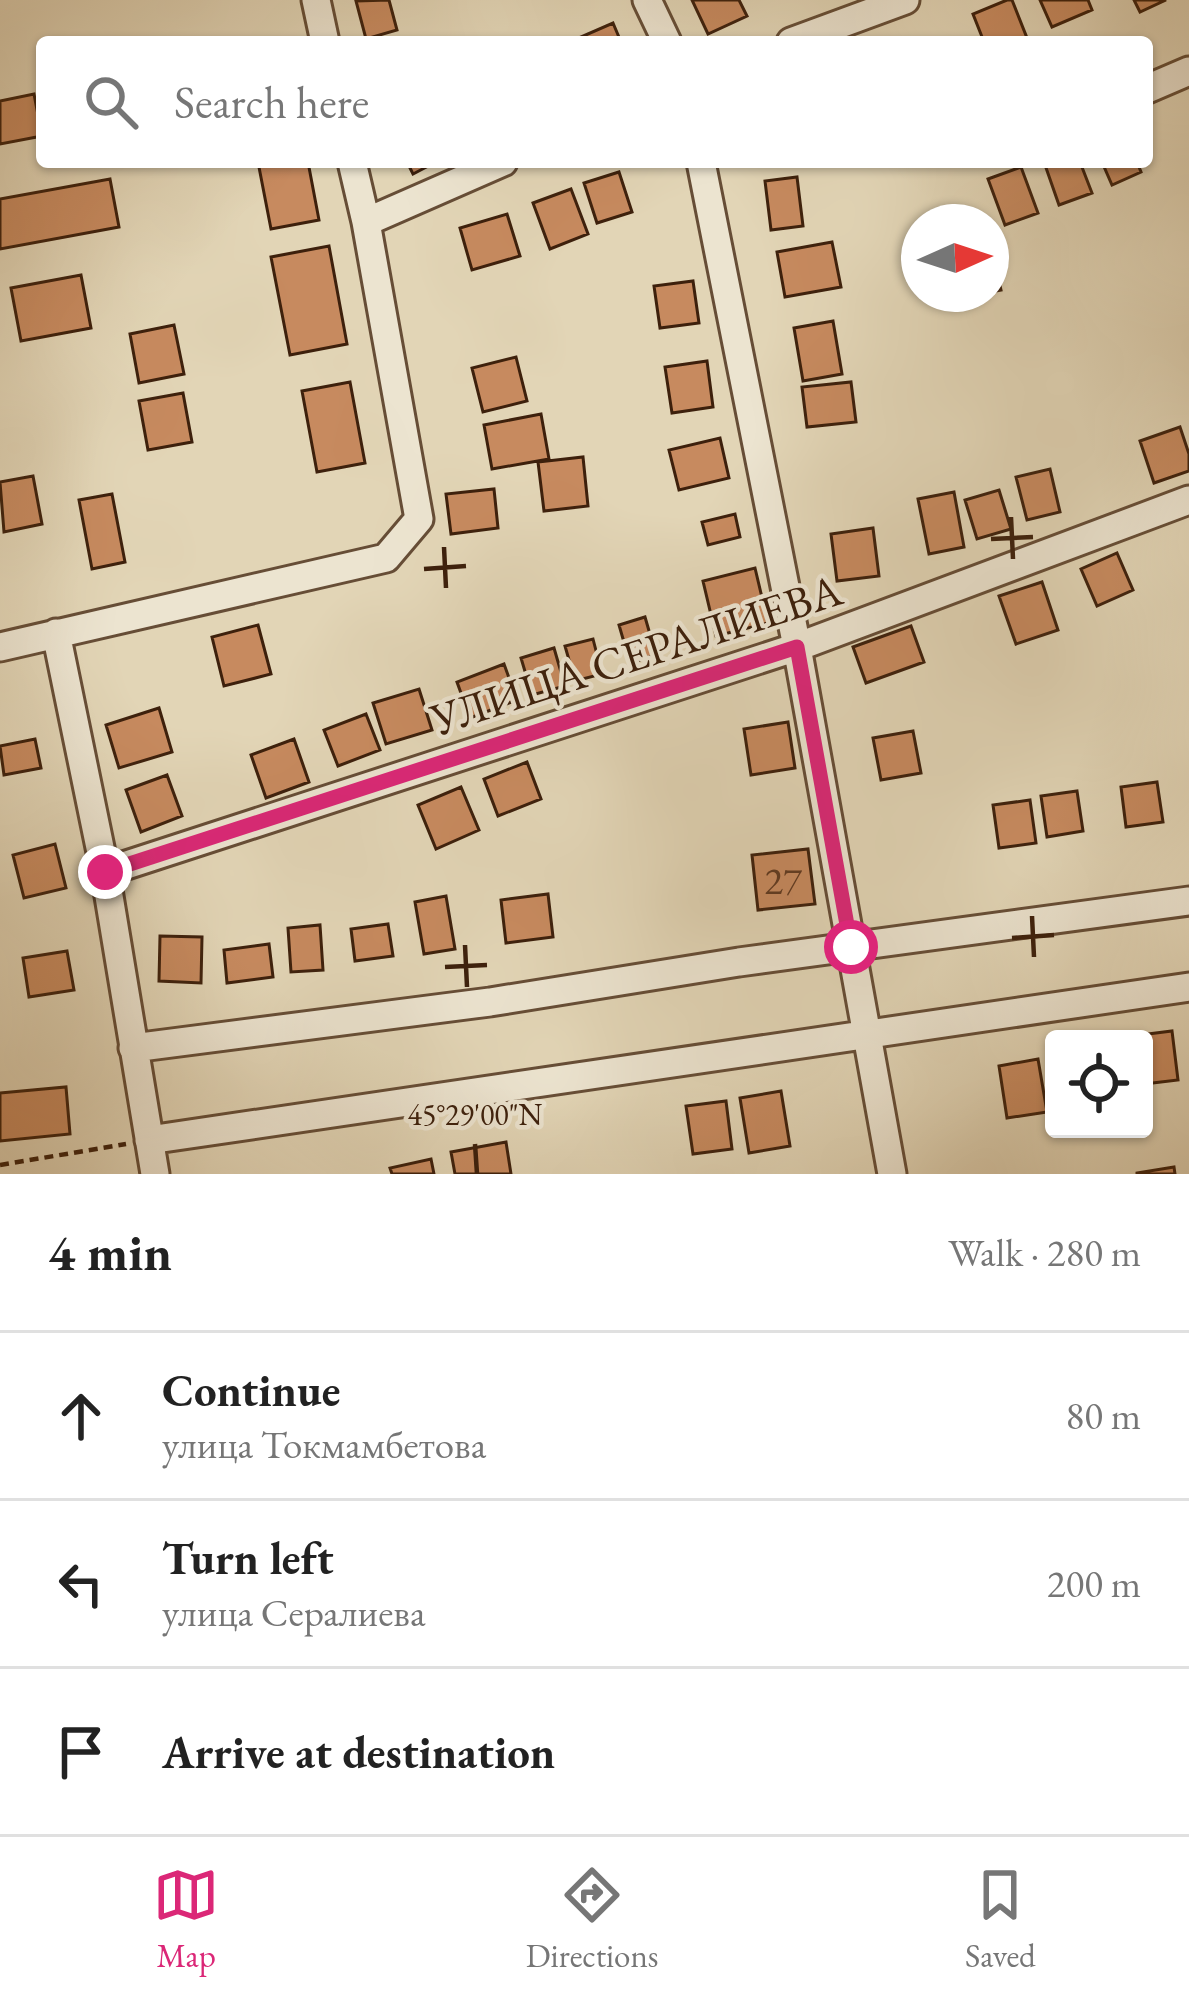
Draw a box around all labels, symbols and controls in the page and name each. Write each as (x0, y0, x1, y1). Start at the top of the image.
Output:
search box (36, 36, 1153, 168)
icon: search (78, 69, 144, 135)
text: Search here (174, 73, 369, 131)
north arrow (901, 204, 1009, 312)
street label: УЛИЦА СЕРАЛИЕВА (422, 560, 850, 748)
route end (78, 845, 132, 899)
house number: 27 (764, 855, 802, 906)
route start (824, 920, 878, 974)
map controls (1045, 1030, 1153, 1138)
button: locate (1045, 1030, 1153, 1138)
text: 45°29'00"N (408, 1095, 543, 1134)
text: 4 min (48, 1219, 172, 1285)
text: Walk · 280 m (948, 1227, 1141, 1278)
text: Continue (162, 1361, 340, 1419)
icon: ahead (48, 1383, 114, 1449)
text: 80 m (1065, 1390, 1141, 1441)
text: улица Токмамбетова (162, 1419, 486, 1470)
text: Turn left (162, 1529, 334, 1587)
icon: left (48, 1551, 114, 1617)
text: 200 m (1047, 1558, 1141, 1609)
text: улица Сералиева (162, 1587, 425, 1638)
icon: arrive (48, 1719, 114, 1785)
text: Arrive at destination (162, 1723, 555, 1781)
tab: Map (153, 1862, 219, 1977)
tab: Directions (526, 1862, 659, 1977)
tab: Saved (965, 1862, 1036, 1977)

